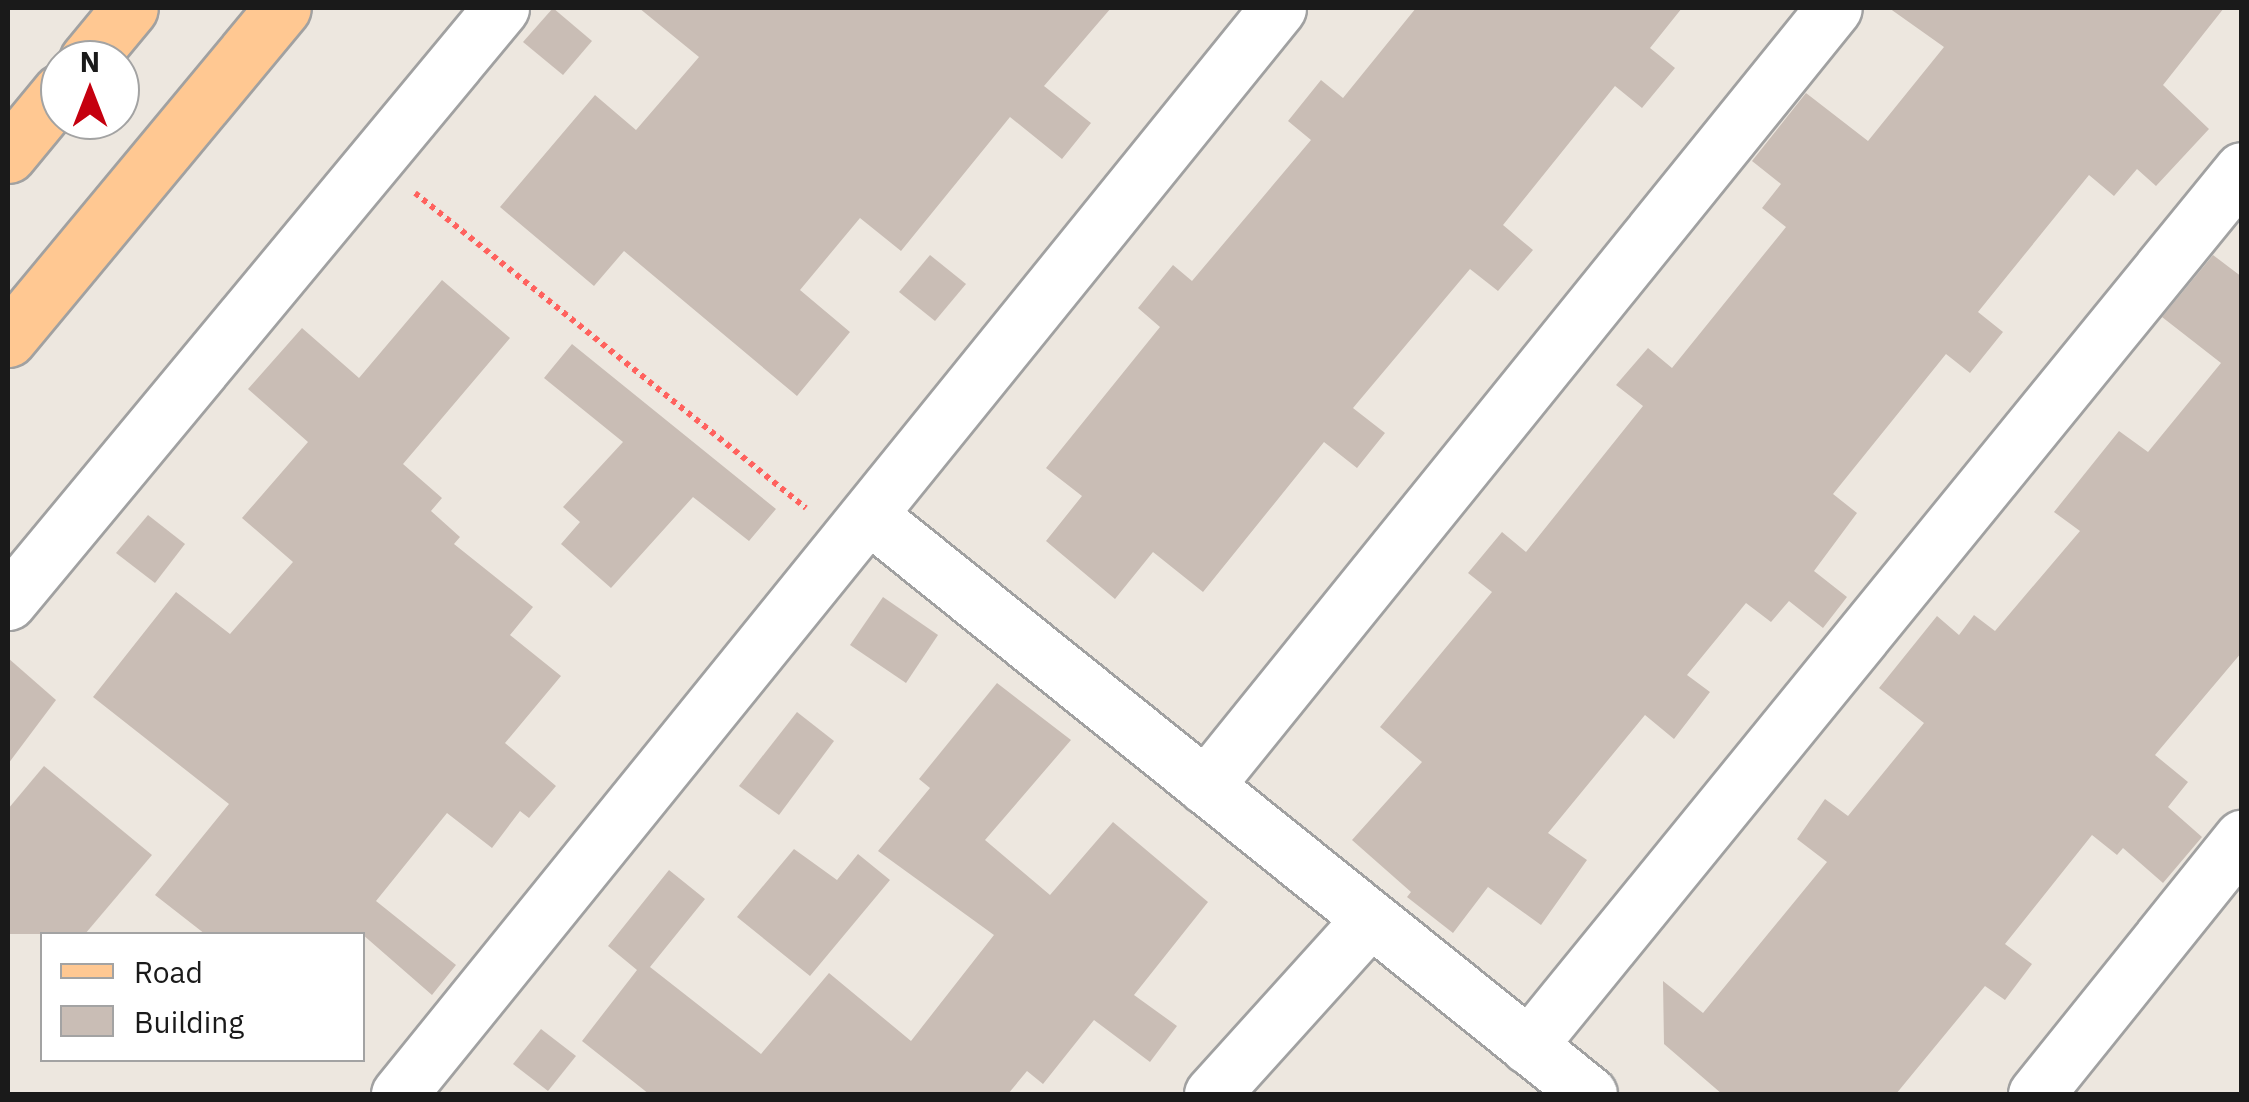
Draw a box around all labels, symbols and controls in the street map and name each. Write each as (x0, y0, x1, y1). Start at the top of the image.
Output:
north arrow (40, 40, 140, 140)
text: N (80, 43, 100, 80)
legend (40, 932, 365, 1062)
text: Road (134, 952, 203, 991)
text: Building (134, 1002, 244, 1041)

